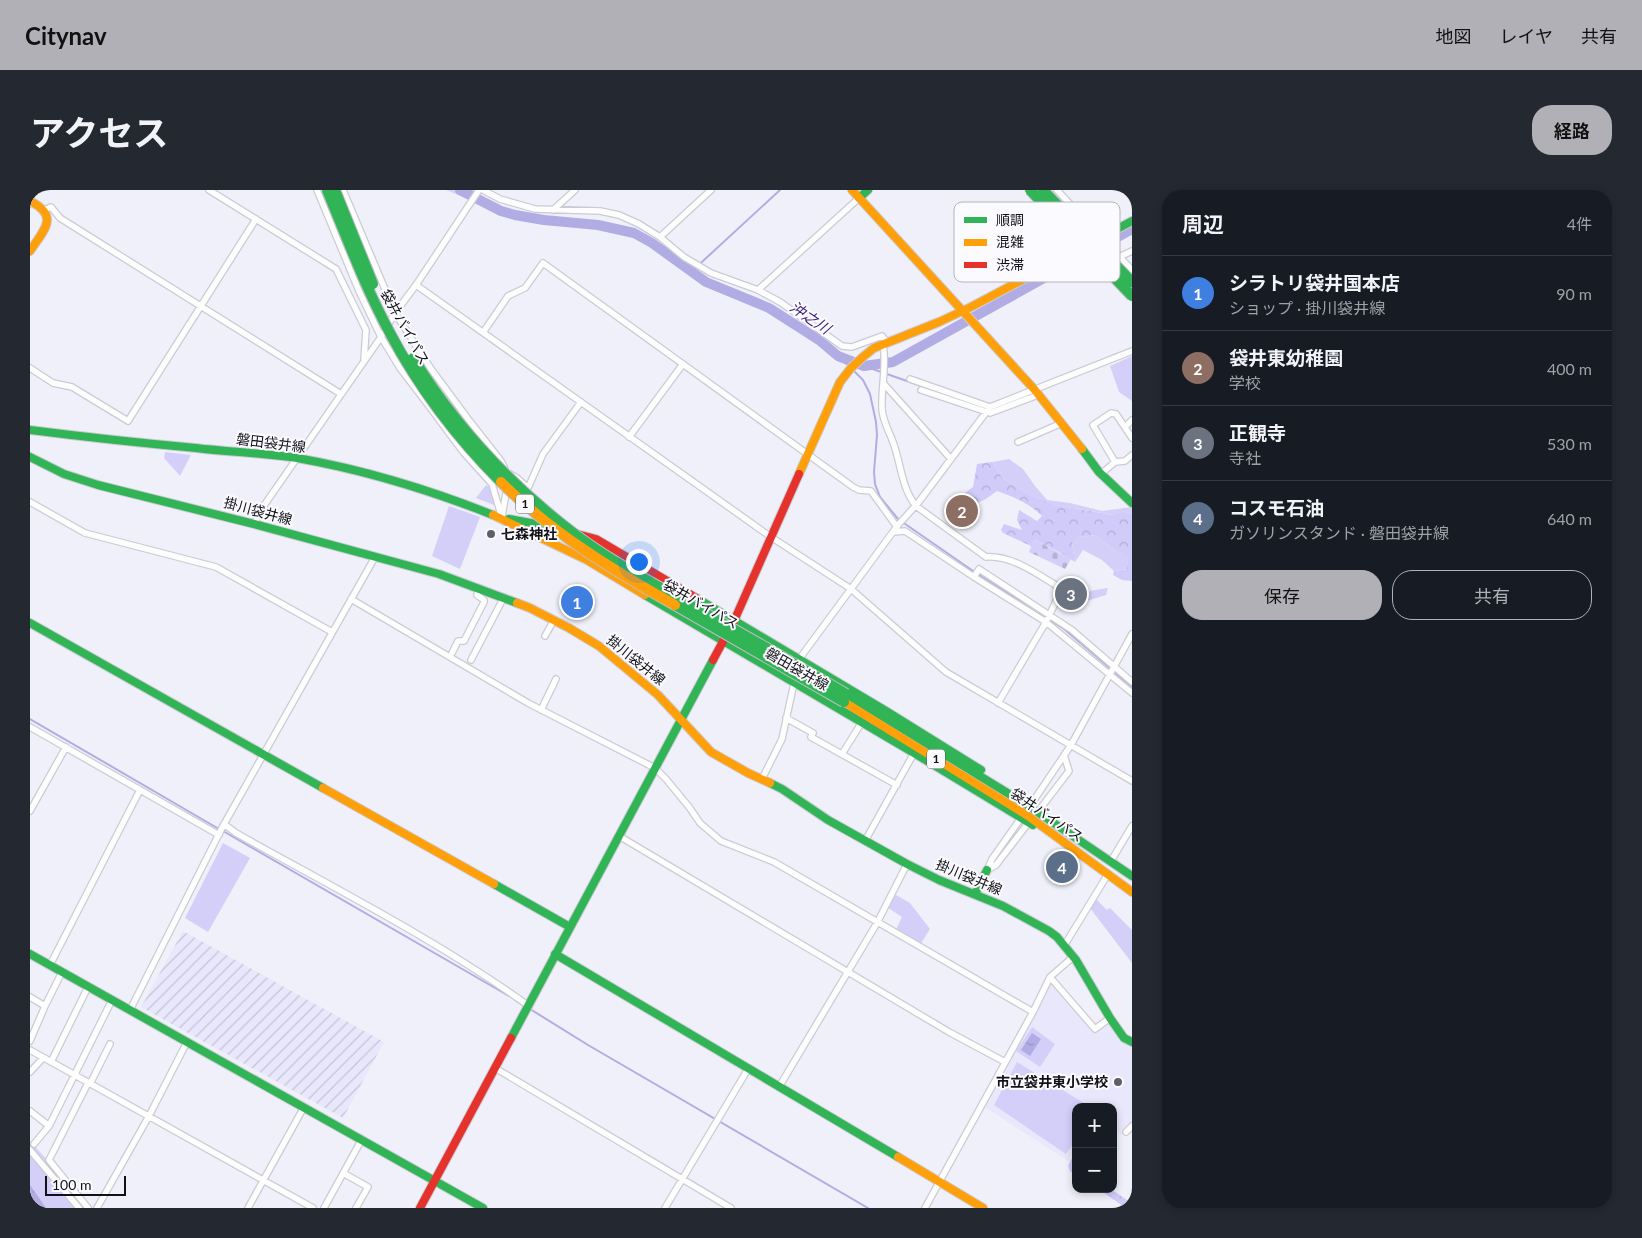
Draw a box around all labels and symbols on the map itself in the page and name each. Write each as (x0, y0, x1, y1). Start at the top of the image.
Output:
legend (954, 202, 1120, 282)
text: 順調 (996, 211, 1024, 228)
text: 混雑 (996, 233, 1024, 250)
text: 渋滞 (996, 256, 1024, 273)
street label: 袋井バイパス (378, 286, 433, 367)
water label: 沖之川 (787, 297, 836, 338)
street label: 磐田袋井線 (235, 430, 307, 455)
pin: 2 (946, 492, 978, 530)
street label: 掛川袋井線 (222, 493, 294, 528)
road number: 1 (516, 494, 534, 514)
place label: 七森神社 (501, 525, 557, 542)
marker: 七森神社 (485, 528, 497, 540)
your location (626, 549, 652, 575)
street label: 袋井バイパス (661, 575, 742, 632)
pin: 3 (1055, 575, 1087, 613)
pin: 1 (561, 583, 593, 621)
street label: 掛川袋井線 (604, 631, 669, 688)
street label: 磐田袋井線 (763, 644, 832, 693)
road number: 1 (927, 750, 945, 768)
street label: 袋井バイパス (1008, 784, 1087, 845)
pin: 4 (1046, 848, 1078, 886)
street label: 掛川袋井線 (934, 855, 1005, 898)
place label: 市立袋井東小学校 (996, 1073, 1108, 1090)
marker: 市立袋井東小学校 (1112, 1076, 1124, 1088)
scale bar (45, 1173, 126, 1196)

